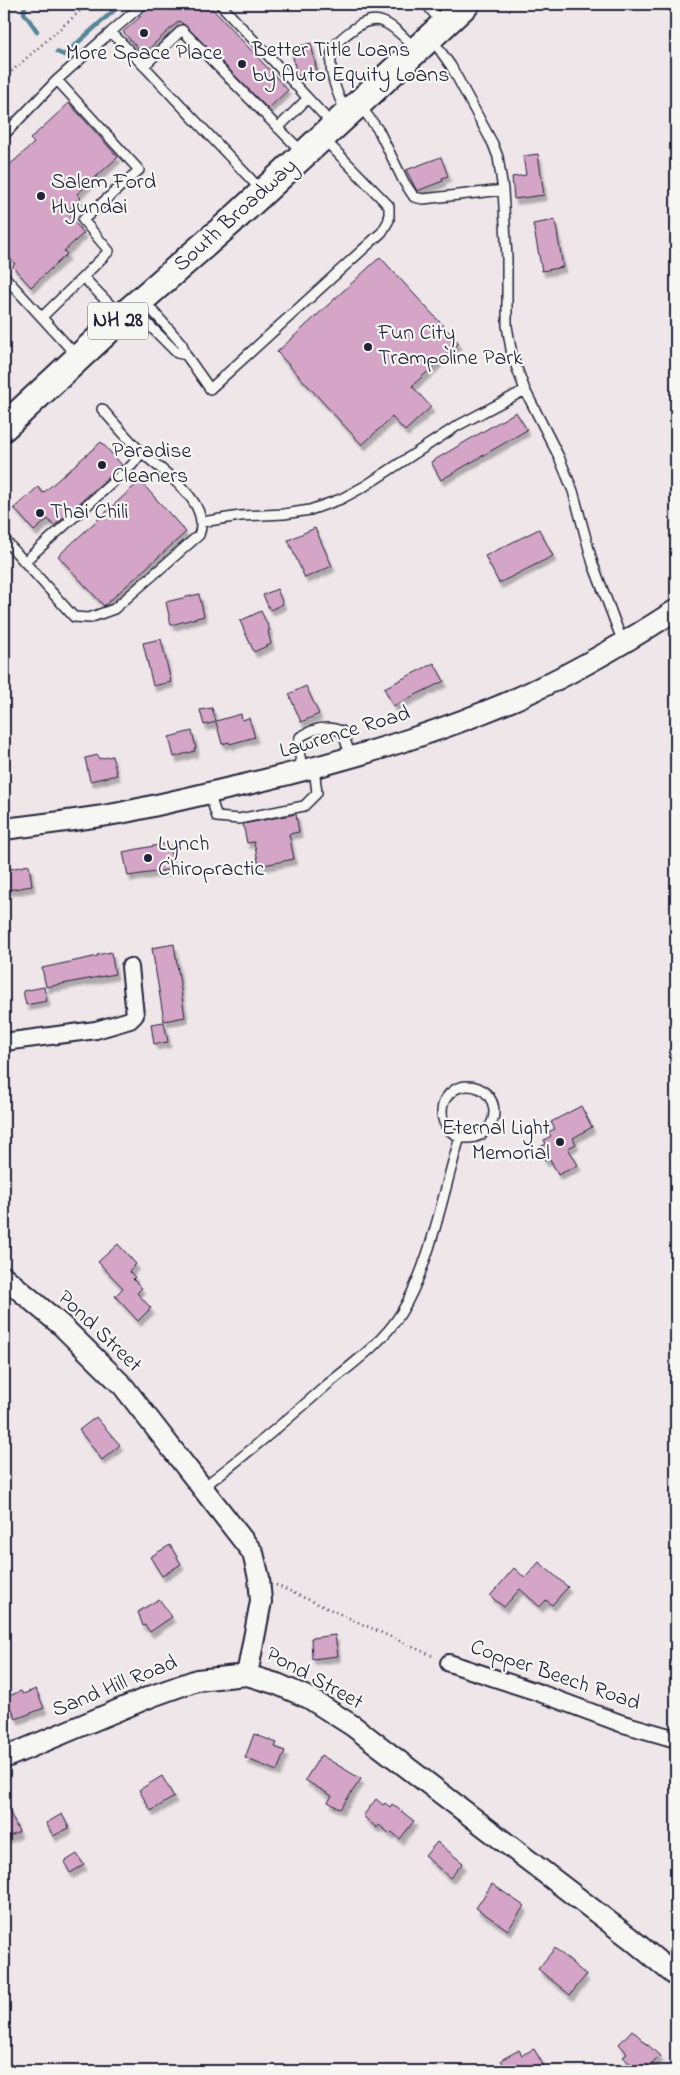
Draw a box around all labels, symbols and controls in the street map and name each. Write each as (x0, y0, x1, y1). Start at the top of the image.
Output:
marker: More Space Place (138, 27, 150, 39)
place label: Better Title Loans by Auto Equity Loans (251, 35, 449, 93)
place label: More Space Place (66, 38, 222, 70)
marker: Better Title Loans by Auto Equity Loans (236, 58, 248, 70)
street label: South Broadway (167, 151, 306, 281)
place label: Salem Ford Hyundai (51, 167, 156, 225)
marker: Salem Ford Hyundai (35, 190, 47, 202)
road number: NH 28 (88, 302, 148, 340)
place label: Fun City Trampoline Park (377, 318, 523, 375)
marker: Fun City Trampoline Park (362, 341, 374, 353)
place label: Paradise Cleaners (112, 436, 192, 493)
marker: Paradise Cleaners (96, 459, 108, 471)
place label: Thai Chili (50, 497, 129, 529)
marker: Thai Chili (34, 507, 46, 519)
street label: Lawrence Road (276, 698, 414, 768)
place label: Lynch Chiropractic (158, 829, 265, 886)
marker: Lynch Chiropractic (142, 852, 154, 864)
place label: Eternal Light Memorial (442, 1113, 551, 1170)
marker: Eternal Light Memorial (554, 1136, 566, 1148)
street label: Pond Street (49, 1283, 149, 1381)
street label: Copper Beech Road (466, 1632, 644, 1720)
street label: Pond Street (259, 1639, 369, 1719)
street label: Sand Hill Road (48, 1647, 182, 1727)

